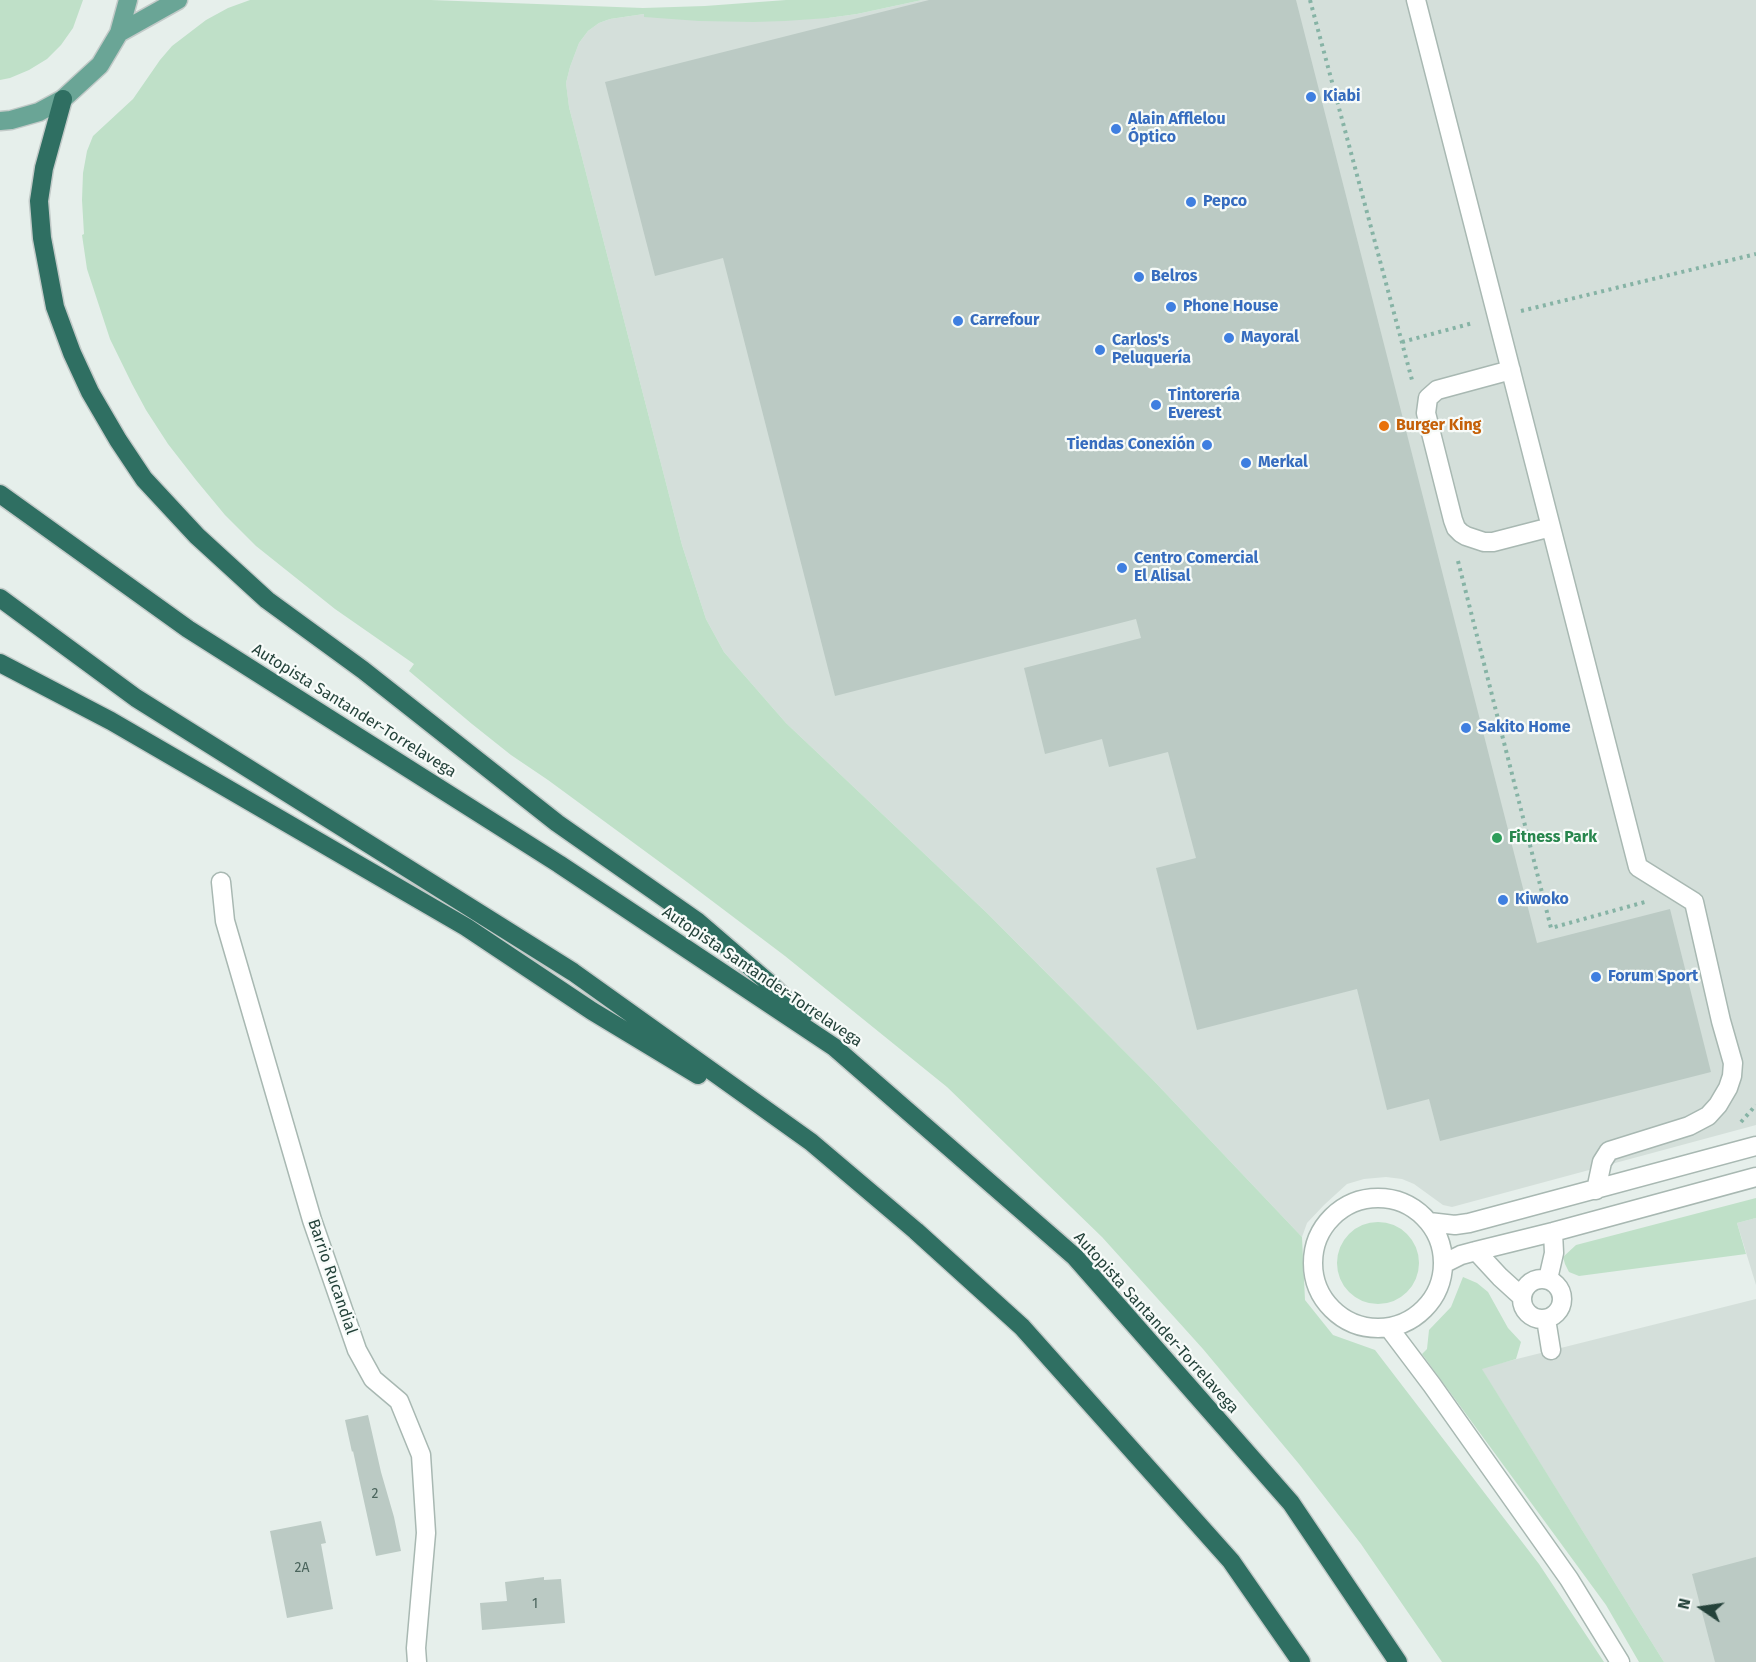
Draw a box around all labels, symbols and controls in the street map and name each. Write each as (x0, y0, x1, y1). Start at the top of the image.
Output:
place label: Kiabi (1323, 87, 1360, 107)
marker: Kiabi (1304, 90, 1318, 104)
place label: Alain Afflelou Óptico (1128, 110, 1226, 148)
marker: Alain Afflelou Óptico (1109, 122, 1123, 136)
place label: Pepco (1203, 192, 1247, 212)
marker: Pepco (1184, 195, 1198, 209)
place label: Belros (1151, 267, 1197, 287)
marker: Belros (1132, 270, 1146, 284)
place label: Phone House (1183, 297, 1278, 317)
marker: Phone House (1164, 300, 1178, 314)
place label: Carrefour (970, 311, 1039, 331)
marker: Carrefour (951, 314, 965, 328)
place label: Mayoral (1241, 328, 1299, 348)
place label: Carlos's Peluquería (1112, 331, 1191, 369)
marker: Mayoral (1222, 331, 1236, 345)
marker: Carlos's Peluquería (1093, 343, 1107, 357)
place label: Tintorería Everest (1168, 386, 1240, 424)
marker: Tintorería Everest (1149, 398, 1163, 412)
place label: Burger King (1396, 416, 1481, 436)
marker: Burger King (1377, 419, 1391, 433)
place label: Tiendas Conexión (1067, 435, 1195, 455)
marker: Tiendas Conexión (1200, 438, 1214, 452)
place label: Merkal (1258, 453, 1308, 473)
marker: Merkal (1239, 456, 1253, 470)
place label: Centro Comercial El Alisal (1134, 549, 1258, 587)
marker: Centro Comercial El Alisal (1115, 561, 1129, 575)
street label: Autopista Santander-Torrelavega (248, 640, 460, 782)
place label: Sakito Home (1478, 718, 1571, 738)
marker: Sakito Home (1459, 721, 1473, 735)
place label: Fitness Park (1509, 828, 1597, 848)
marker: Fitness Park (1490, 831, 1504, 845)
place label: Kiwoko (1515, 890, 1569, 910)
marker: Kiwoko (1496, 893, 1510, 907)
street label: Autopista Santander-Torrelavega (658, 903, 866, 1051)
place label: Forum Sport (1608, 967, 1698, 987)
marker: Forum Sport (1589, 970, 1603, 984)
street label: Barrio Rucandial (303, 1217, 361, 1337)
street label: Autopista Santander-Torrelavega (1069, 1228, 1243, 1418)
house number: 2 (372, 1486, 378, 1502)
house number: 2A (295, 1560, 309, 1576)
north arrow (1672, 1578, 1732, 1638)
house number: 1 (532, 1596, 538, 1612)
text: N (1674, 1597, 1694, 1611)

